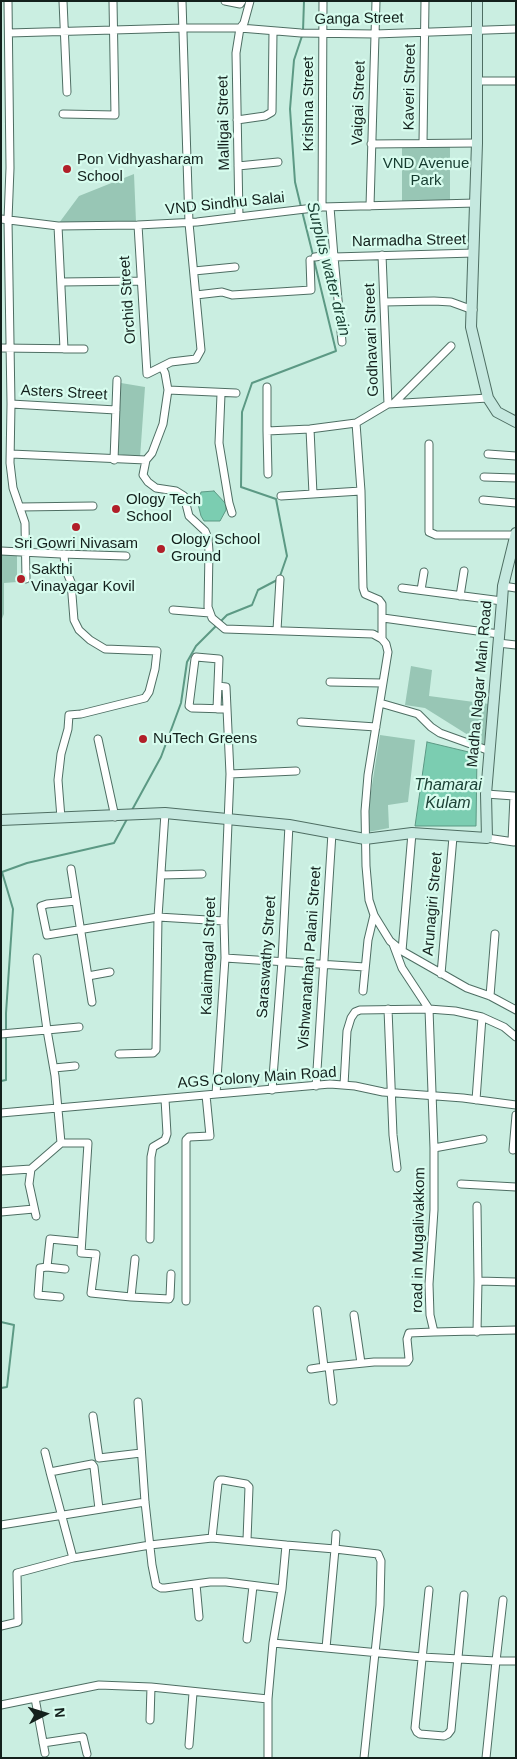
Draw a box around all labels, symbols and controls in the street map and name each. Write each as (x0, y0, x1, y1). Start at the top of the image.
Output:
street label: Ganga Street (314, 9, 404, 29)
street label: Kaveri Street (400, 43, 420, 131)
street label: Krishna Street (300, 56, 318, 152)
street label: Vaigai Street (349, 60, 369, 146)
street label: Malligai Street (214, 75, 234, 171)
place label: Pon Vidhyasharam School (77, 151, 203, 186)
park label: VND Avenue Park (383, 155, 469, 190)
marker: Pon Vidhyasharam School (61, 163, 73, 175)
street label: VND Sindhu Salai (164, 189, 286, 219)
water label: Surplus water drain (302, 200, 354, 338)
street label: Narmadha Street (352, 231, 466, 251)
street label: Orchid Street (116, 255, 140, 345)
street label: Godhavari Street (361, 283, 383, 397)
street label: Asters Street (20, 382, 108, 404)
place label: Ology Tech School (126, 491, 201, 526)
marker: Ology Tech School (110, 503, 122, 515)
marker: Sri Gowri Nivasam (70, 521, 82, 533)
place label: Ology School Ground (171, 531, 260, 566)
place label: Sri Gowri Nivasam (14, 535, 138, 553)
marker: Ology School Ground (155, 543, 167, 555)
place label: Sakthi Vinayagar Kovil (31, 561, 135, 596)
marker: Sakthi Vinayagar Kovil (15, 573, 27, 585)
street label: Madha Nagar Main Road (464, 600, 496, 768)
place label: NuTech Greens (153, 730, 257, 748)
marker: NuTech Greens (137, 733, 149, 745)
water label: Thamarai Kulam (414, 776, 482, 814)
street label: Arunagiri Street (419, 851, 447, 957)
street label: Vishwanathan Palani Street (295, 866, 325, 1050)
street label: Saraswathy Street (254, 895, 280, 1019)
street label: Kalaimagal Street (198, 897, 220, 1015)
street label: AGS Colony Main Road (177, 1063, 337, 1093)
street label: road in Mugalivakkom (409, 1167, 429, 1313)
north arrow (20, 1689, 70, 1739)
text: N (52, 1707, 68, 1718)

